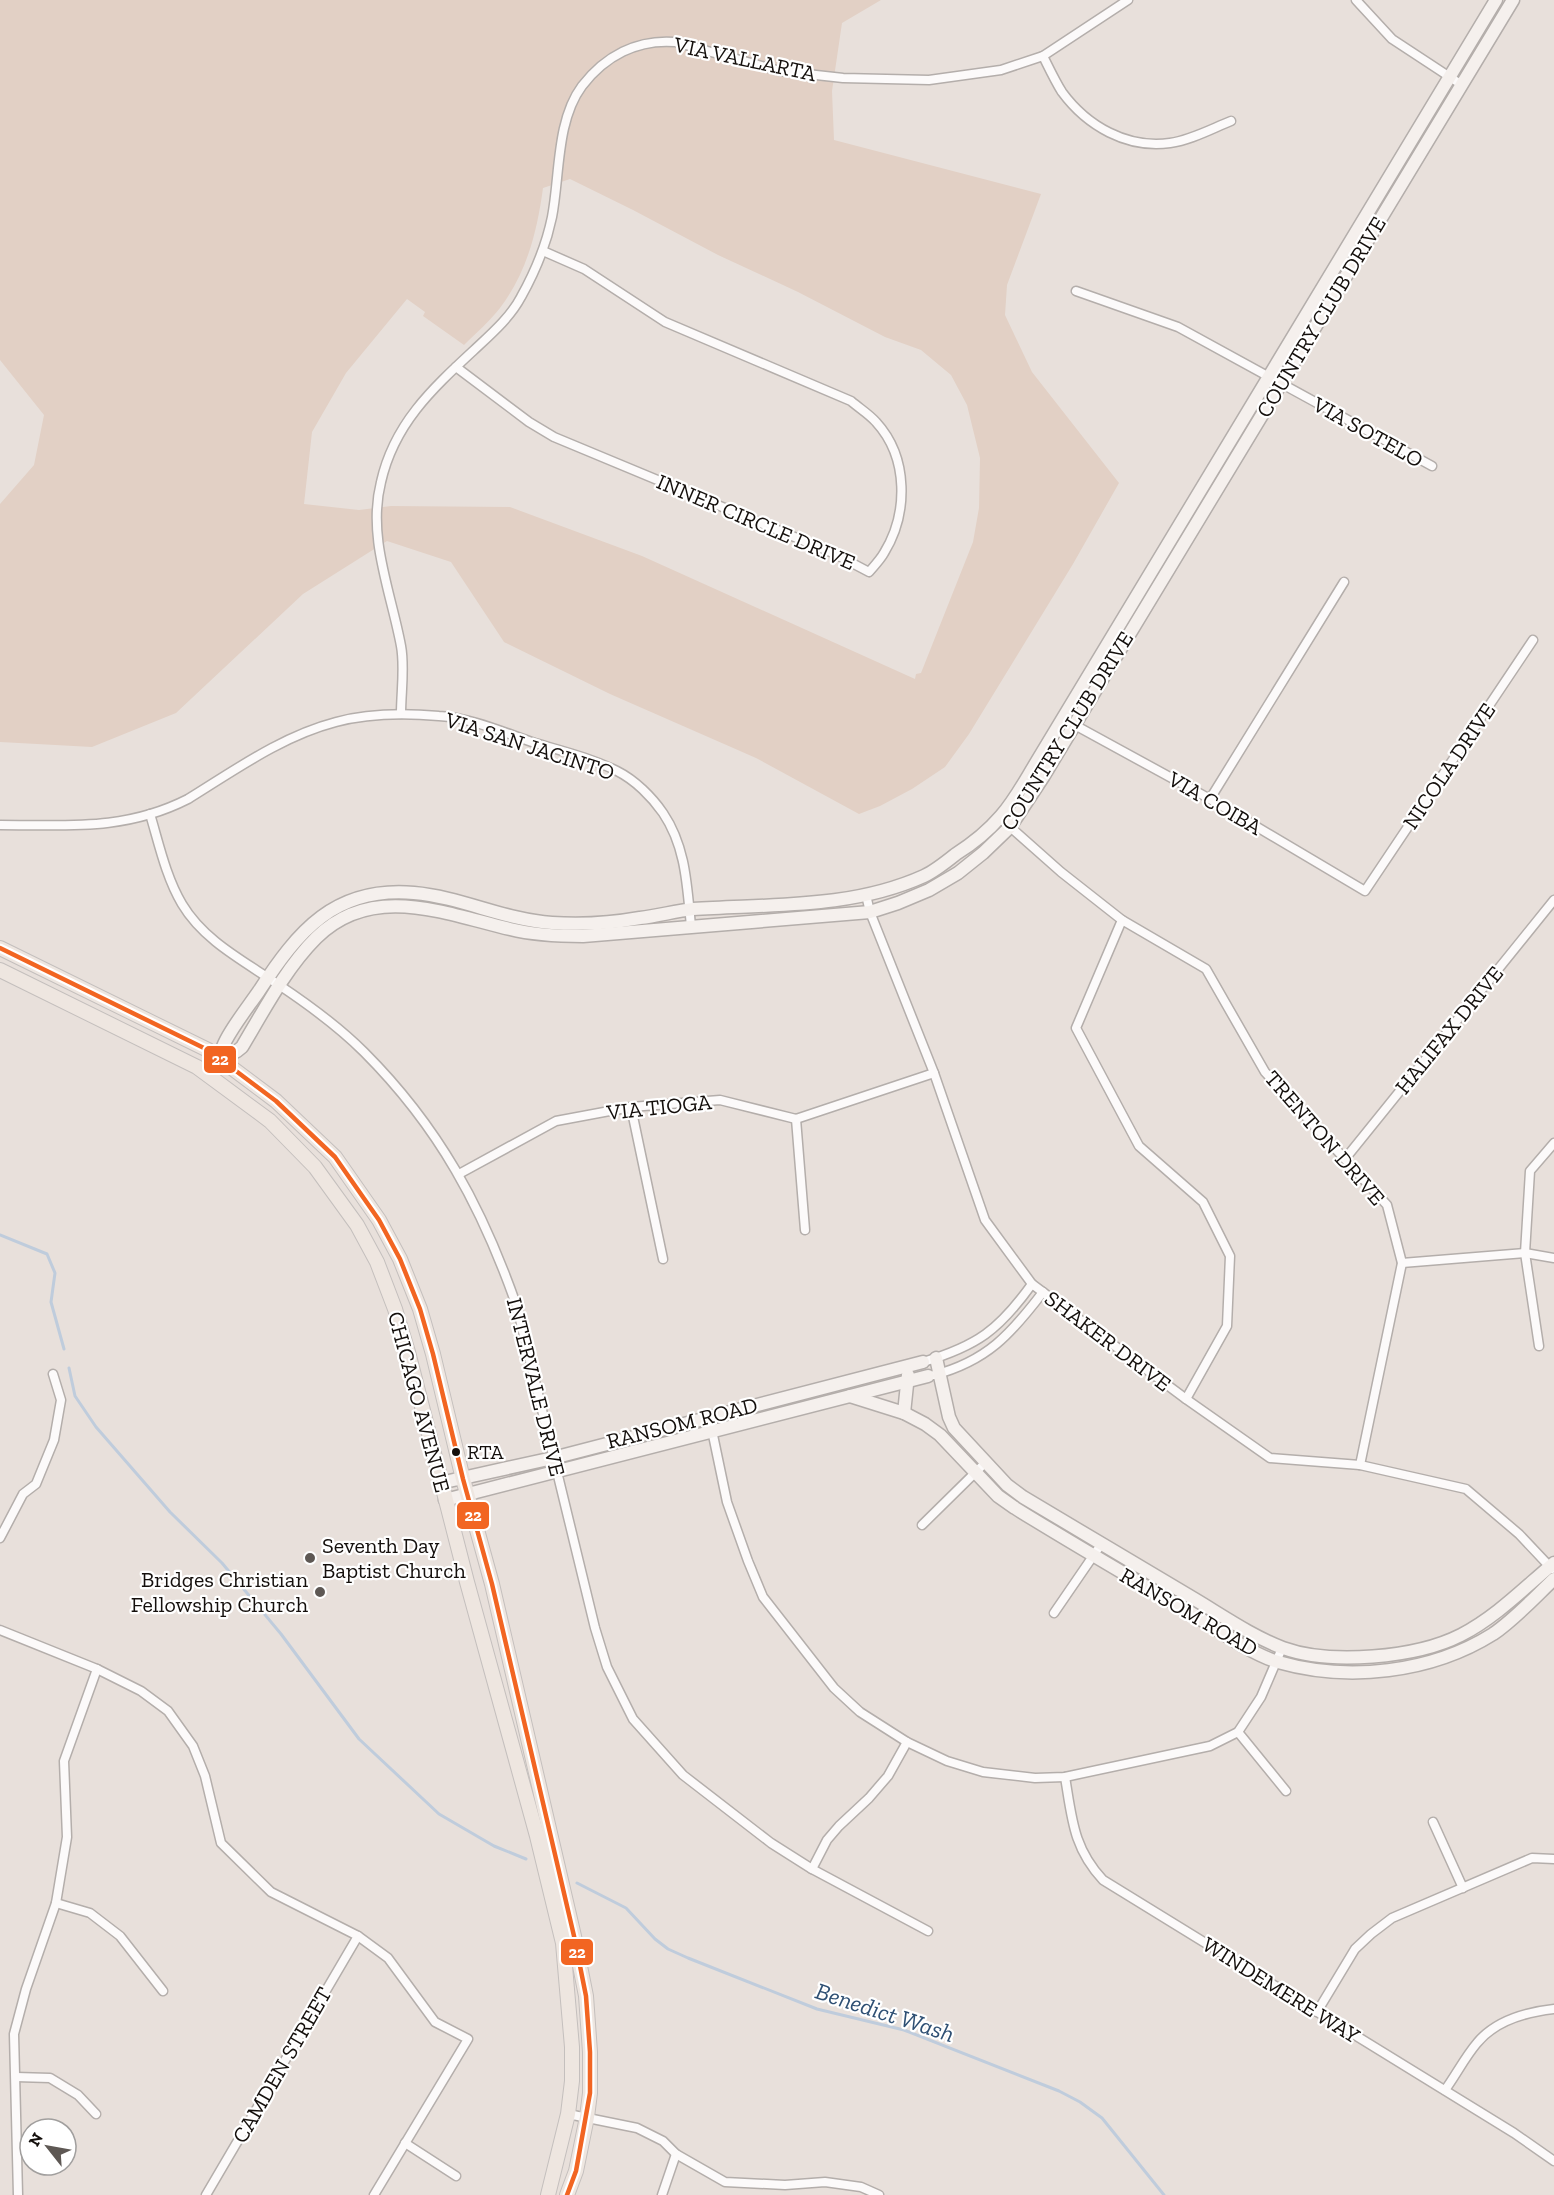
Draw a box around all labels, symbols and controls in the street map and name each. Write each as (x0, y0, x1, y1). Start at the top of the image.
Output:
street label: VIA VALLARTA (671, 31, 819, 87)
street label: COUNTRY CLUB DRIVE (1250, 212, 1392, 422)
street label: VIA SOTELO (1307, 390, 1428, 473)
street label: INNER CIRCLE DRIVE (653, 468, 859, 576)
street label: COUNTRY CLUB DRIVE (995, 626, 1139, 836)
street label: NICOLA DRIVE (1397, 698, 1501, 834)
street label: VIA SAN JACINTO (441, 706, 618, 786)
street label: VIA COIBA (1162, 765, 1267, 841)
street label: HALIFAX DRIVE (1389, 960, 1509, 1100)
line badge: 22 (203, 1045, 237, 1074)
text: 22 (211, 1050, 229, 1069)
street label: TRENTON DRIVE (1259, 1065, 1391, 1211)
street label: VIA TIOGA (604, 1088, 713, 1126)
street label: SHAKER DRIVE (1039, 1285, 1177, 1397)
street label: INTERVALE DRIVE (501, 1295, 571, 1479)
street label: CHICAGO AVENUE (382, 1309, 456, 1495)
street label: RANSOM ROAD (604, 1391, 760, 1455)
place label: RTA (467, 1440, 504, 1464)
marker: RTA (450, 1446, 462, 1458)
line badge: 22 (456, 1501, 490, 1530)
text: 22 (464, 1506, 482, 1525)
place label: Seventh Day Baptist Church (322, 1532, 466, 1584)
marker: Seventh Day Baptist Church (303, 1551, 317, 1565)
street label: RANSOM ROAD (1115, 1562, 1263, 1662)
place label: Bridges Christian Fellowship Church (131, 1566, 309, 1618)
marker: Bridges Christian Fellowship Church (313, 1585, 327, 1599)
street label: WINDEMERE WAY (1197, 1931, 1365, 2050)
line badge: 22 (560, 1938, 594, 1966)
text: 22 (568, 1943, 586, 1962)
water label: Benedict Wash (812, 1976, 958, 2048)
street label: CAMDEN STREET (226, 1982, 338, 2148)
north arrow (18, 2117, 78, 2177)
text: N (24, 2129, 47, 2150)

